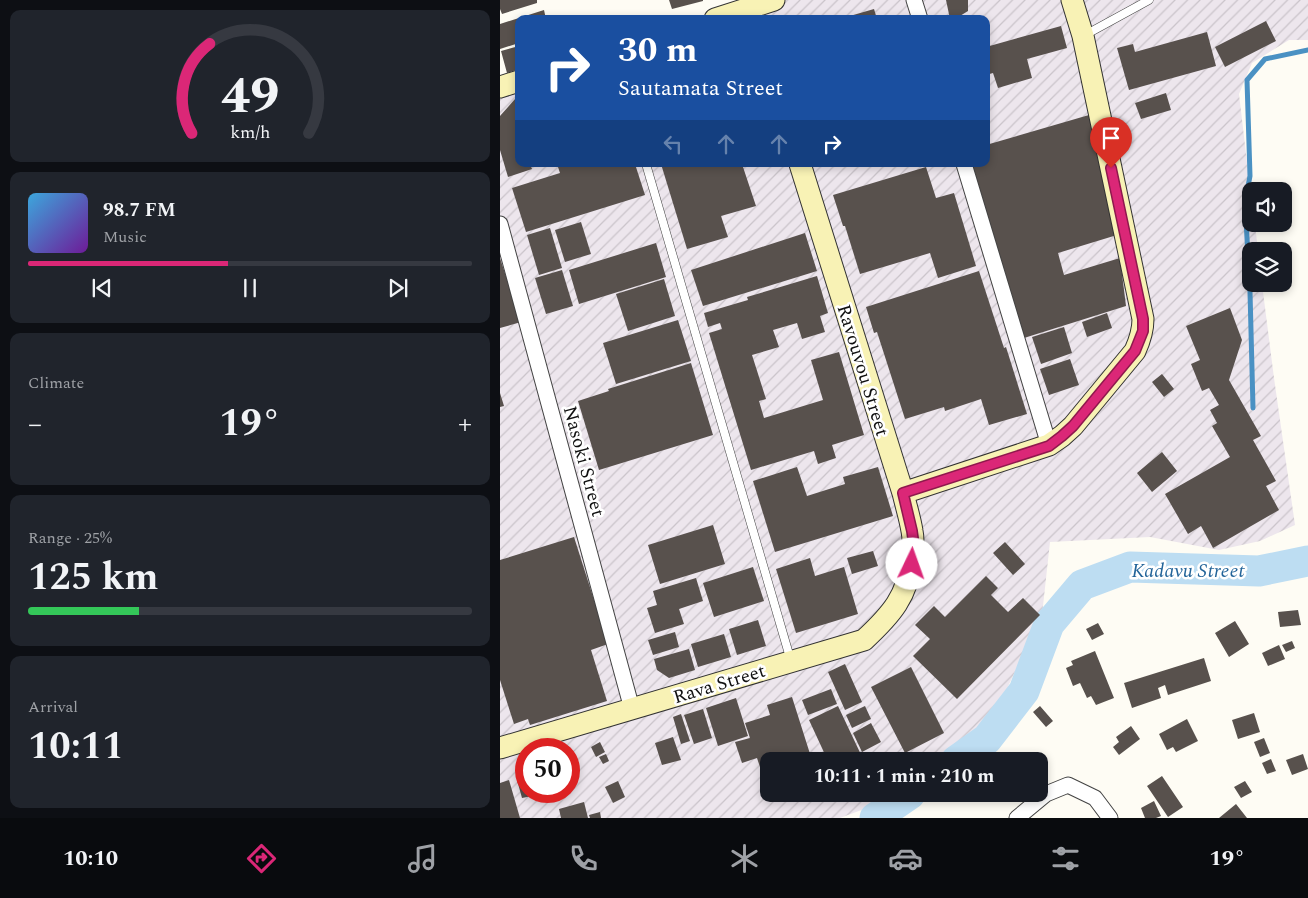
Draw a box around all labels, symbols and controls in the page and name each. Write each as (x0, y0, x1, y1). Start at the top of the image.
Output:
text: 30 m (618, 24, 698, 77)
icon: right (535, 35, 600, 100)
text: 49 (221, 57, 279, 136)
text: Sautamata Street (618, 72, 783, 105)
pin (1090, 117, 1132, 168)
text: km/h (230, 119, 270, 146)
icon: arrive (1097, 124, 1125, 152)
icon: left (659, 130, 687, 158)
icon: ahead (712, 130, 740, 158)
icon: ahead (765, 130, 793, 158)
icon: right (818, 130, 846, 158)
map controls (1242, 182, 1292, 292)
button: sound (1242, 182, 1292, 232)
text: 98.7 FM (103, 196, 176, 225)
text: Music (103, 225, 147, 249)
button: layers (1242, 242, 1292, 292)
icon: previous (88, 274, 116, 302)
icon: pause (236, 274, 264, 302)
icon: next (384, 274, 412, 302)
street label: Ravouvou Street (829, 301, 896, 440)
text: Climate (28, 371, 84, 395)
text: 19° (219, 395, 281, 453)
text: − (28, 403, 42, 446)
text: + (458, 403, 472, 446)
street label: Nasoki Street (555, 403, 612, 520)
text: Range · 25% (28, 526, 112, 550)
position arrow (885, 537, 937, 589)
text: 125 km (28, 549, 159, 607)
water label: Kadavu Street (1131, 556, 1245, 586)
street label: Rava Street (670, 657, 769, 712)
text: Arrival (28, 695, 78, 719)
text: 10:11 (28, 718, 123, 776)
speed limit sign: 50 (515, 738, 580, 803)
text: 10:11 · 1 min · 210 m (814, 762, 994, 791)
icon: directions (244, 841, 279, 876)
icon: music (405, 841, 440, 876)
icon: phone (566, 841, 601, 876)
icon: climate (727, 841, 762, 876)
icon: car (888, 841, 923, 876)
icon: filters (1048, 841, 1083, 876)
text: 10:10 (63, 842, 118, 875)
text: 19° (1209, 842, 1245, 875)

